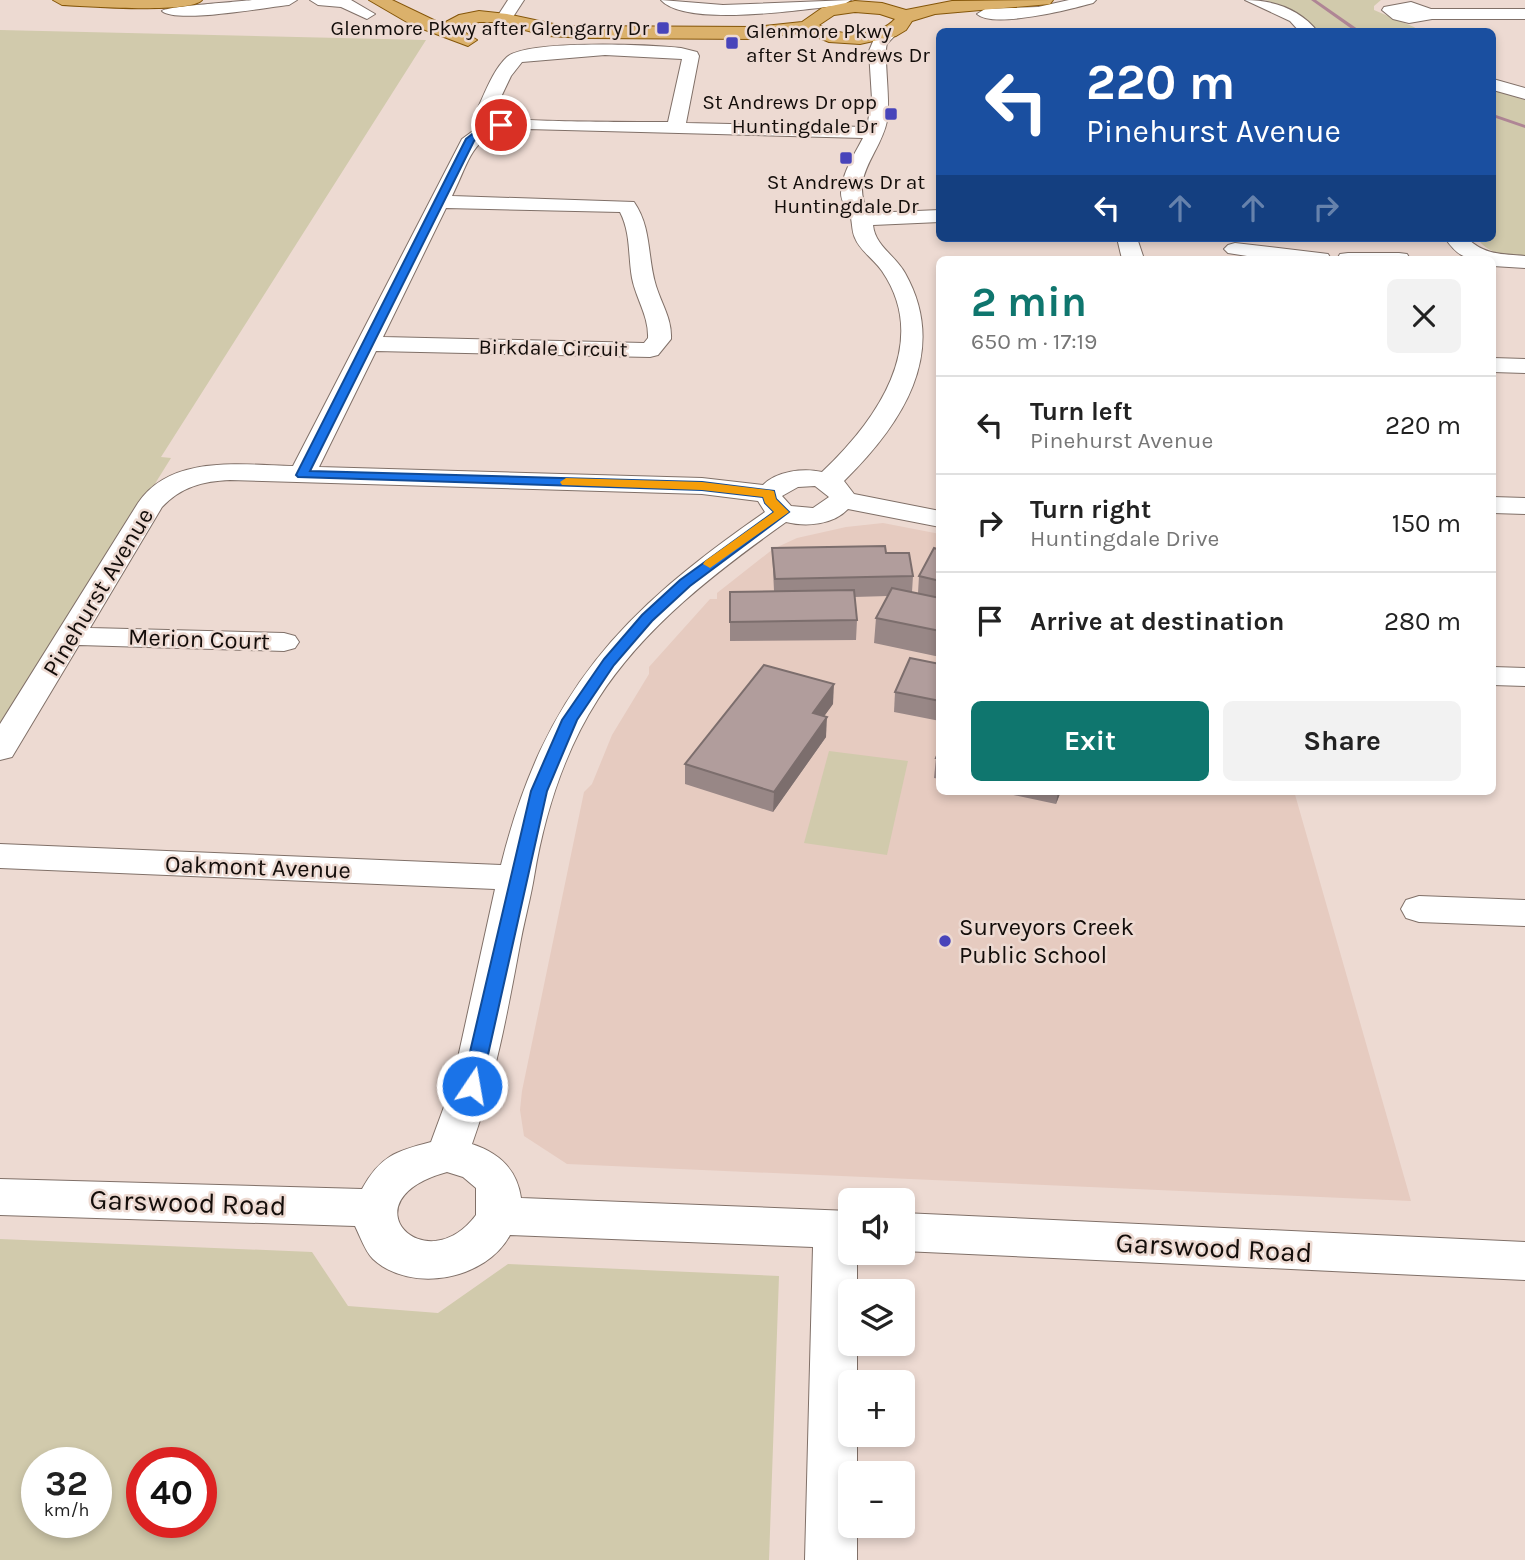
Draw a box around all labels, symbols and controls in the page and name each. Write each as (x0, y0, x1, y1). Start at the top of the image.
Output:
place label: Glenmore Pkwy after Glengarry Dr (331, 16, 649, 40)
place label: Glenmore Pkwy after St Andrews Dr (746, 19, 930, 67)
marker: Glenmore Pkwy after Glengarry Dr (655, 20, 671, 36)
marker: Glenmore Pkwy after St Andrews Dr (724, 35, 740, 51)
text: 220 m (1086, 54, 1235, 111)
icon: left (971, 56, 1062, 147)
place label: St Andrews Dr opp Huntingdale Dr (702, 90, 877, 138)
pin (471, 95, 531, 155)
icon: arrive (482, 106, 520, 144)
marker: St Andrews Dr opp Huntingdale Dr (883, 106, 899, 122)
text: Pinehurst Avenue (1086, 113, 1341, 150)
marker: St Andrews Dr at Huntingdale Dr (838, 150, 854, 166)
place label: St Andrews Dr at Huntingdale Dr (767, 170, 925, 218)
icon: left (1088, 189, 1126, 227)
icon: ahead (1161, 189, 1199, 227)
icon: ahead (1234, 189, 1272, 227)
icon: right (1307, 189, 1345, 227)
text: 2 min (971, 277, 1087, 327)
button: close (1387, 279, 1461, 353)
text: 650 m · 17:19 (971, 328, 1097, 355)
street label: Birkdale Circuit (478, 335, 628, 361)
text: Turn left (1030, 396, 1132, 427)
icon: left (971, 406, 1009, 444)
text: 220 m (1385, 410, 1461, 441)
text: Pinehurst Avenue (1030, 427, 1213, 454)
text: Turn right (1030, 494, 1151, 525)
street label: Pinehurst Avenue (37, 503, 159, 681)
icon: right (971, 504, 1009, 542)
text: 150 m (1392, 508, 1461, 539)
text: Huntingdale Drive (1030, 525, 1219, 552)
icon: arrive (971, 602, 1009, 640)
text: Arrive at destination (1030, 606, 1284, 637)
text: 280 m (1384, 606, 1461, 637)
street label: Merion Court (128, 623, 270, 655)
button: Exit (971, 701, 1209, 781)
button: Share (1223, 701, 1461, 781)
street label: Oakmont Avenue (165, 850, 351, 884)
place label: Surveyors Creek Public School (959, 913, 1134, 969)
marker: Surveyors Creek Public School (937, 933, 953, 949)
position arrow (435, 1049, 509, 1123)
street label: Garswood Road (89, 1183, 287, 1222)
map controls (838, 1188, 915, 1538)
button: sound (838, 1188, 915, 1265)
street label: Garswood Road (1115, 1226, 1313, 1269)
button: layers (838, 1279, 915, 1356)
button: + (838, 1370, 915, 1447)
speed limit sign: 40 (126, 1447, 217, 1538)
button: − (838, 1461, 915, 1538)
text: 32 (45, 1463, 88, 1504)
text: km/h (44, 1499, 89, 1521)

